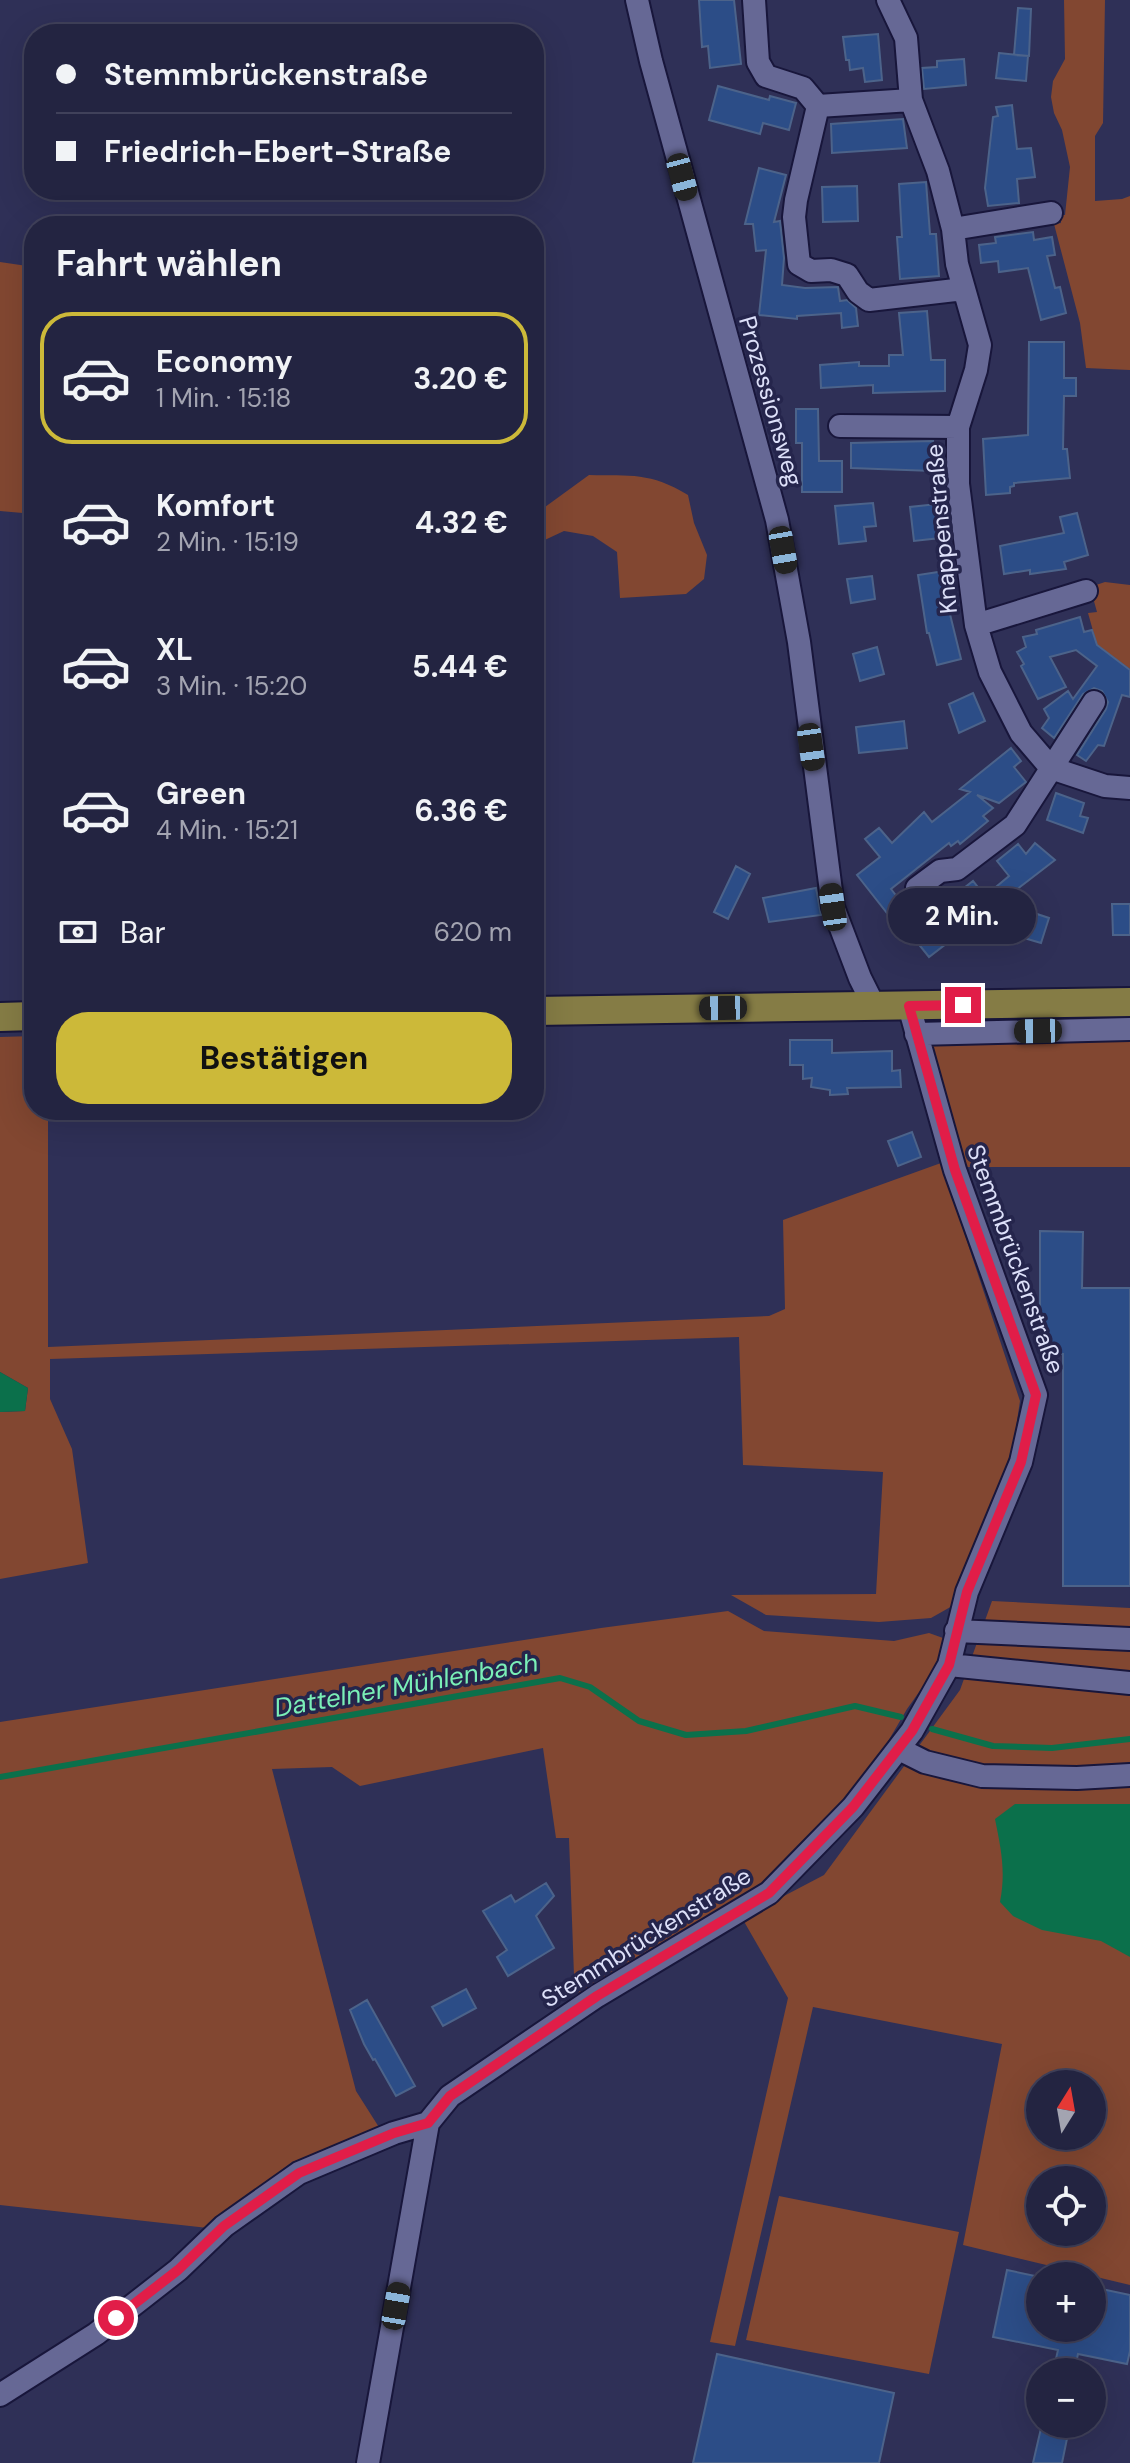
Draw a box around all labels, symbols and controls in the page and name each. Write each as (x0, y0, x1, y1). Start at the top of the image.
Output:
text: Stemmbrückenstraße (104, 55, 428, 94)
text: Friedrich-Ebert-Straße (104, 132, 451, 171)
car (664, 151, 700, 203)
text: Fahrt wählen (56, 240, 282, 287)
street label: Prozessionsweg (732, 312, 810, 490)
icon: car (60, 342, 132, 414)
text: Economy (156, 342, 293, 381)
text: 3.20 € (413, 359, 508, 398)
text: 1 Min. · 15:18 (156, 381, 291, 415)
street label: Knappenstraße (918, 443, 964, 615)
icon: car (60, 486, 132, 558)
text: Komfort (156, 486, 275, 525)
text: 4.32 € (415, 503, 508, 542)
car (767, 524, 799, 576)
text: 2 Min. · 15:19 (156, 525, 299, 559)
icon: car (60, 630, 132, 702)
text: XL (156, 630, 193, 669)
text: 5.44 € (412, 647, 508, 686)
text: 3 Min. · 15:20 (156, 669, 307, 703)
car (796, 722, 826, 772)
icon: car (60, 774, 132, 846)
text: Green (156, 774, 246, 813)
text: 6.36 € (415, 791, 508, 830)
text: 4 Min. · 15:21 (156, 813, 298, 847)
car (818, 882, 848, 932)
callout: 2 Min. (889, 889, 1037, 945)
text: 2 Min. (925, 899, 999, 933)
icon: cash (56, 910, 100, 954)
text: Bar (120, 913, 166, 952)
text: 620 m (434, 915, 512, 949)
route end (945, 987, 981, 1023)
car (699, 996, 747, 1020)
button: Bestätigen (56, 1012, 512, 1104)
car (1014, 1019, 1062, 1043)
street label: Stemmbrückenstraße (960, 1140, 1072, 1378)
water label: Dattelner Mühlenbach (271, 1645, 541, 1725)
street label: Stemmbrückenstraße (535, 1860, 757, 2014)
north arrow (1026, 2070, 1106, 2150)
map controls (1026, 2070, 1106, 2438)
button: locate (1026, 2166, 1106, 2246)
button: + (1026, 2262, 1106, 2342)
car (380, 2280, 412, 2332)
route start (98, 2300, 134, 2336)
button: − (1026, 2358, 1106, 2438)

